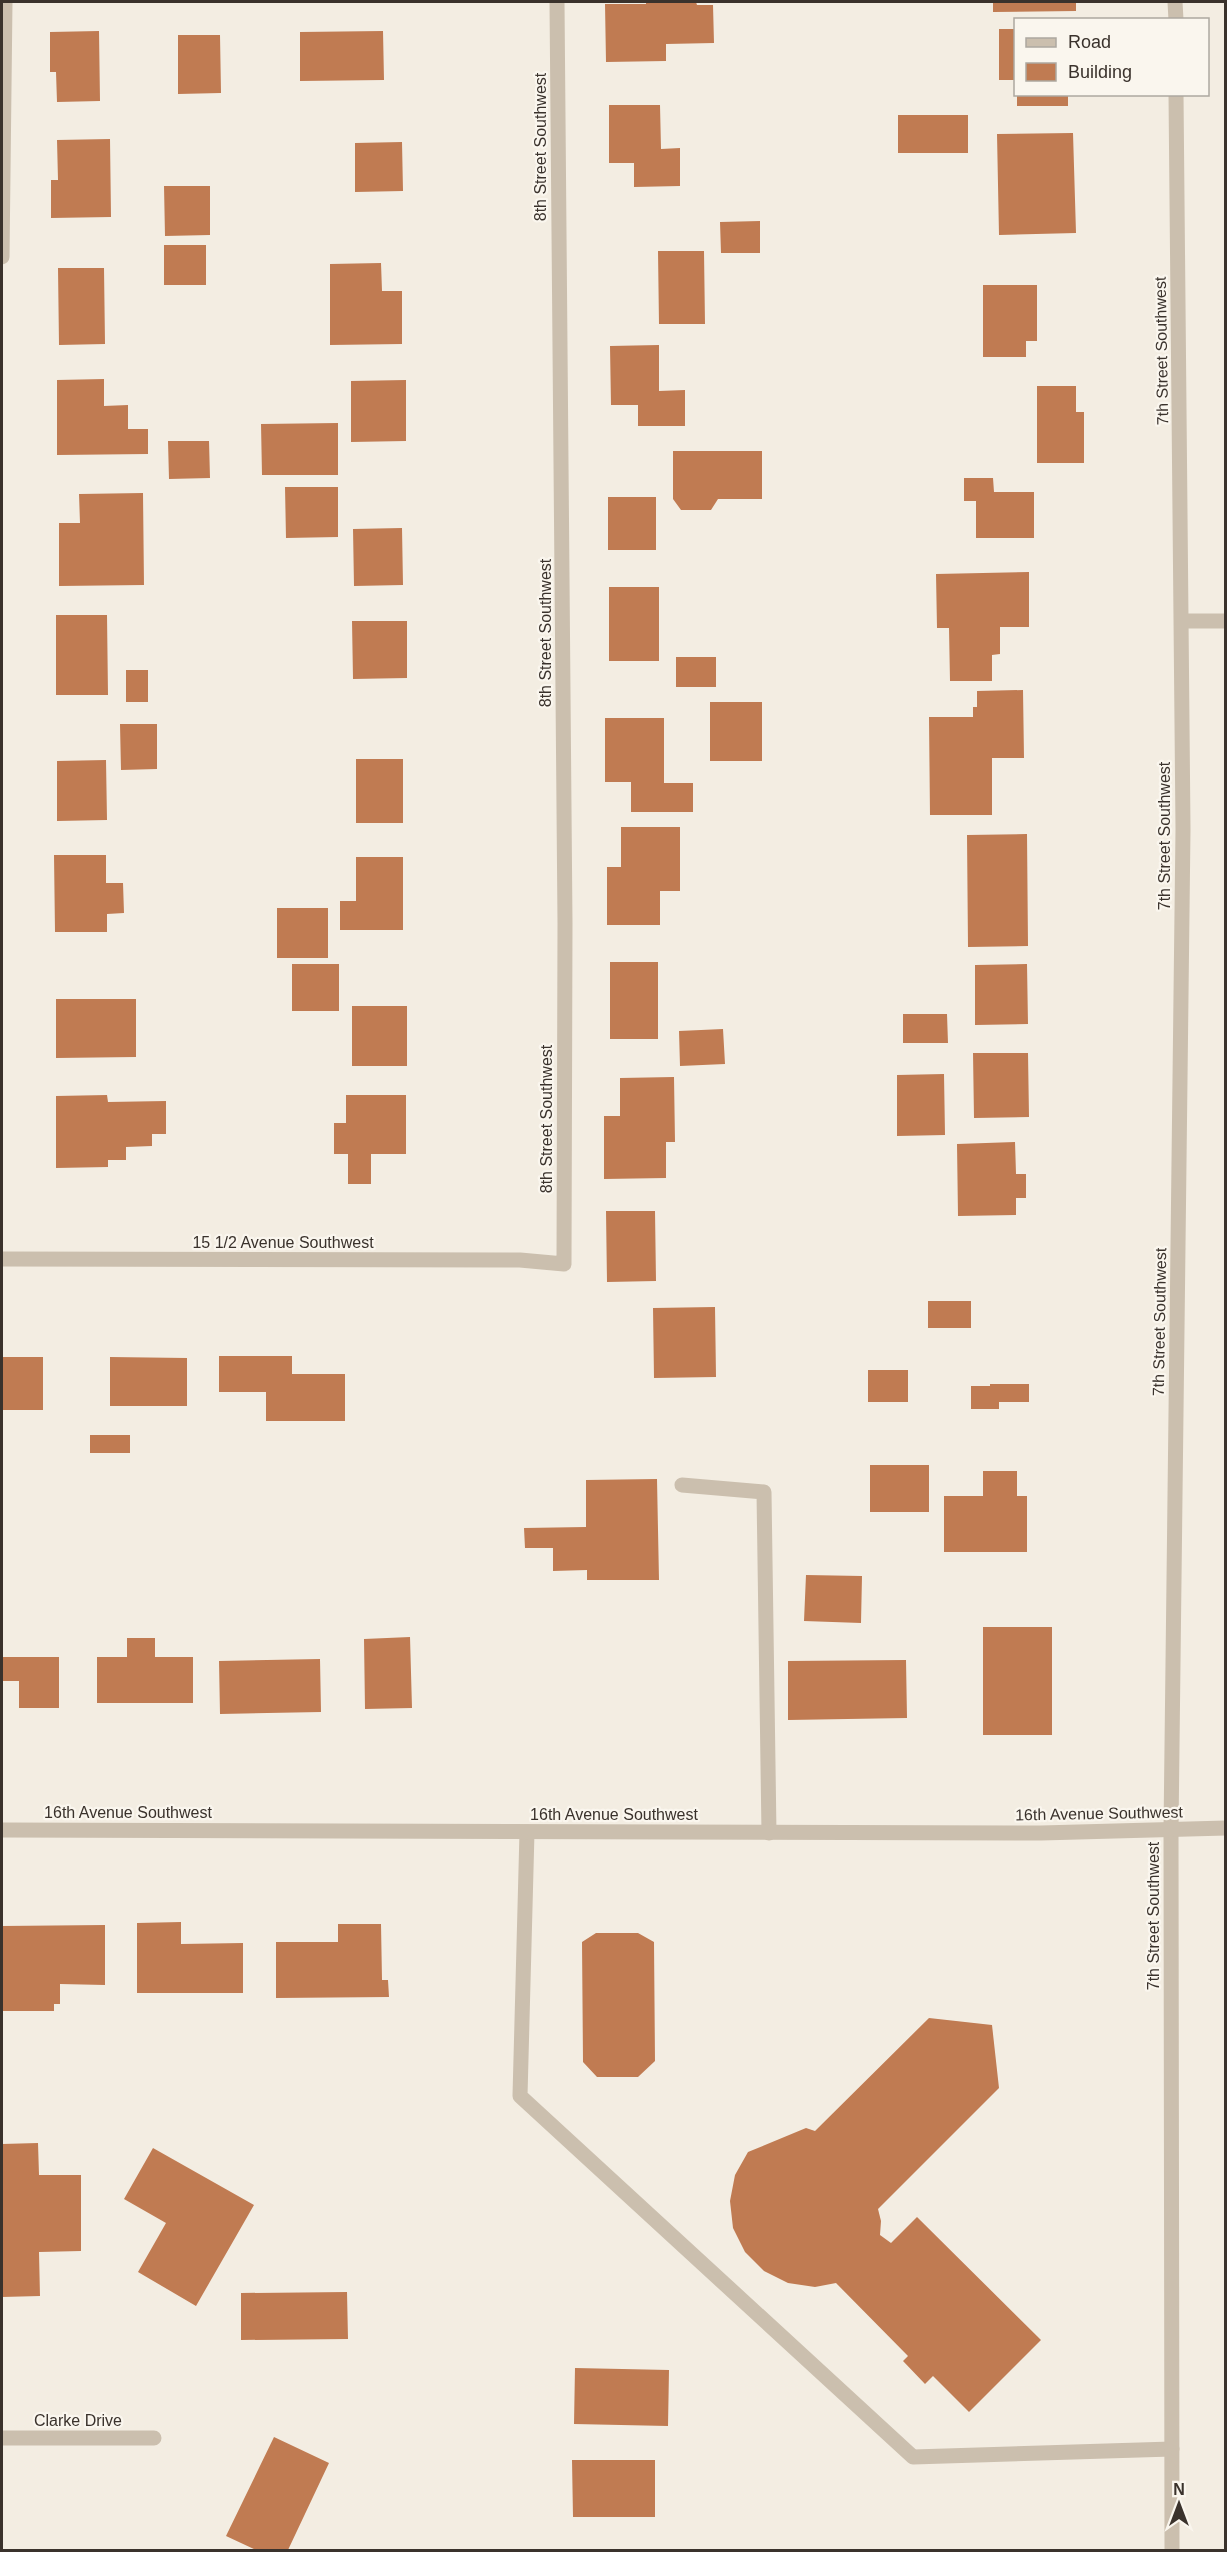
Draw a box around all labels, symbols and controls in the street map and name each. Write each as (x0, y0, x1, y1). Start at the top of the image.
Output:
legend (1014, 18, 1209, 96)
text: Road (1068, 32, 1111, 52)
text: Building (1068, 62, 1132, 82)
street label: 8th Street Southwest (532, 72, 549, 221)
street label: 7th Street Southwest (1152, 276, 1171, 425)
street label: 8th Street Southwest (537, 558, 554, 707)
street label: 7th Street Southwest (1156, 761, 1173, 910)
street label: 8th Street Southwest (538, 1044, 555, 1193)
street label: 15 1/2 Avenue Southwest (192, 1234, 374, 1251)
street label: 7th Street Southwest (1150, 1247, 1169, 1396)
street label: 16th Avenue Southwest (44, 1804, 212, 1821)
street label: 16th Avenue Southwest (1015, 1804, 1184, 1823)
street label: 16th Avenue Southwest (530, 1806, 698, 1823)
street label: 7th Street Southwest (1145, 1841, 1162, 1990)
street label: Clarke Drive (34, 2412, 122, 2429)
north arrow (1149, 2474, 1209, 2534)
text: N (1173, 2481, 1185, 2498)

